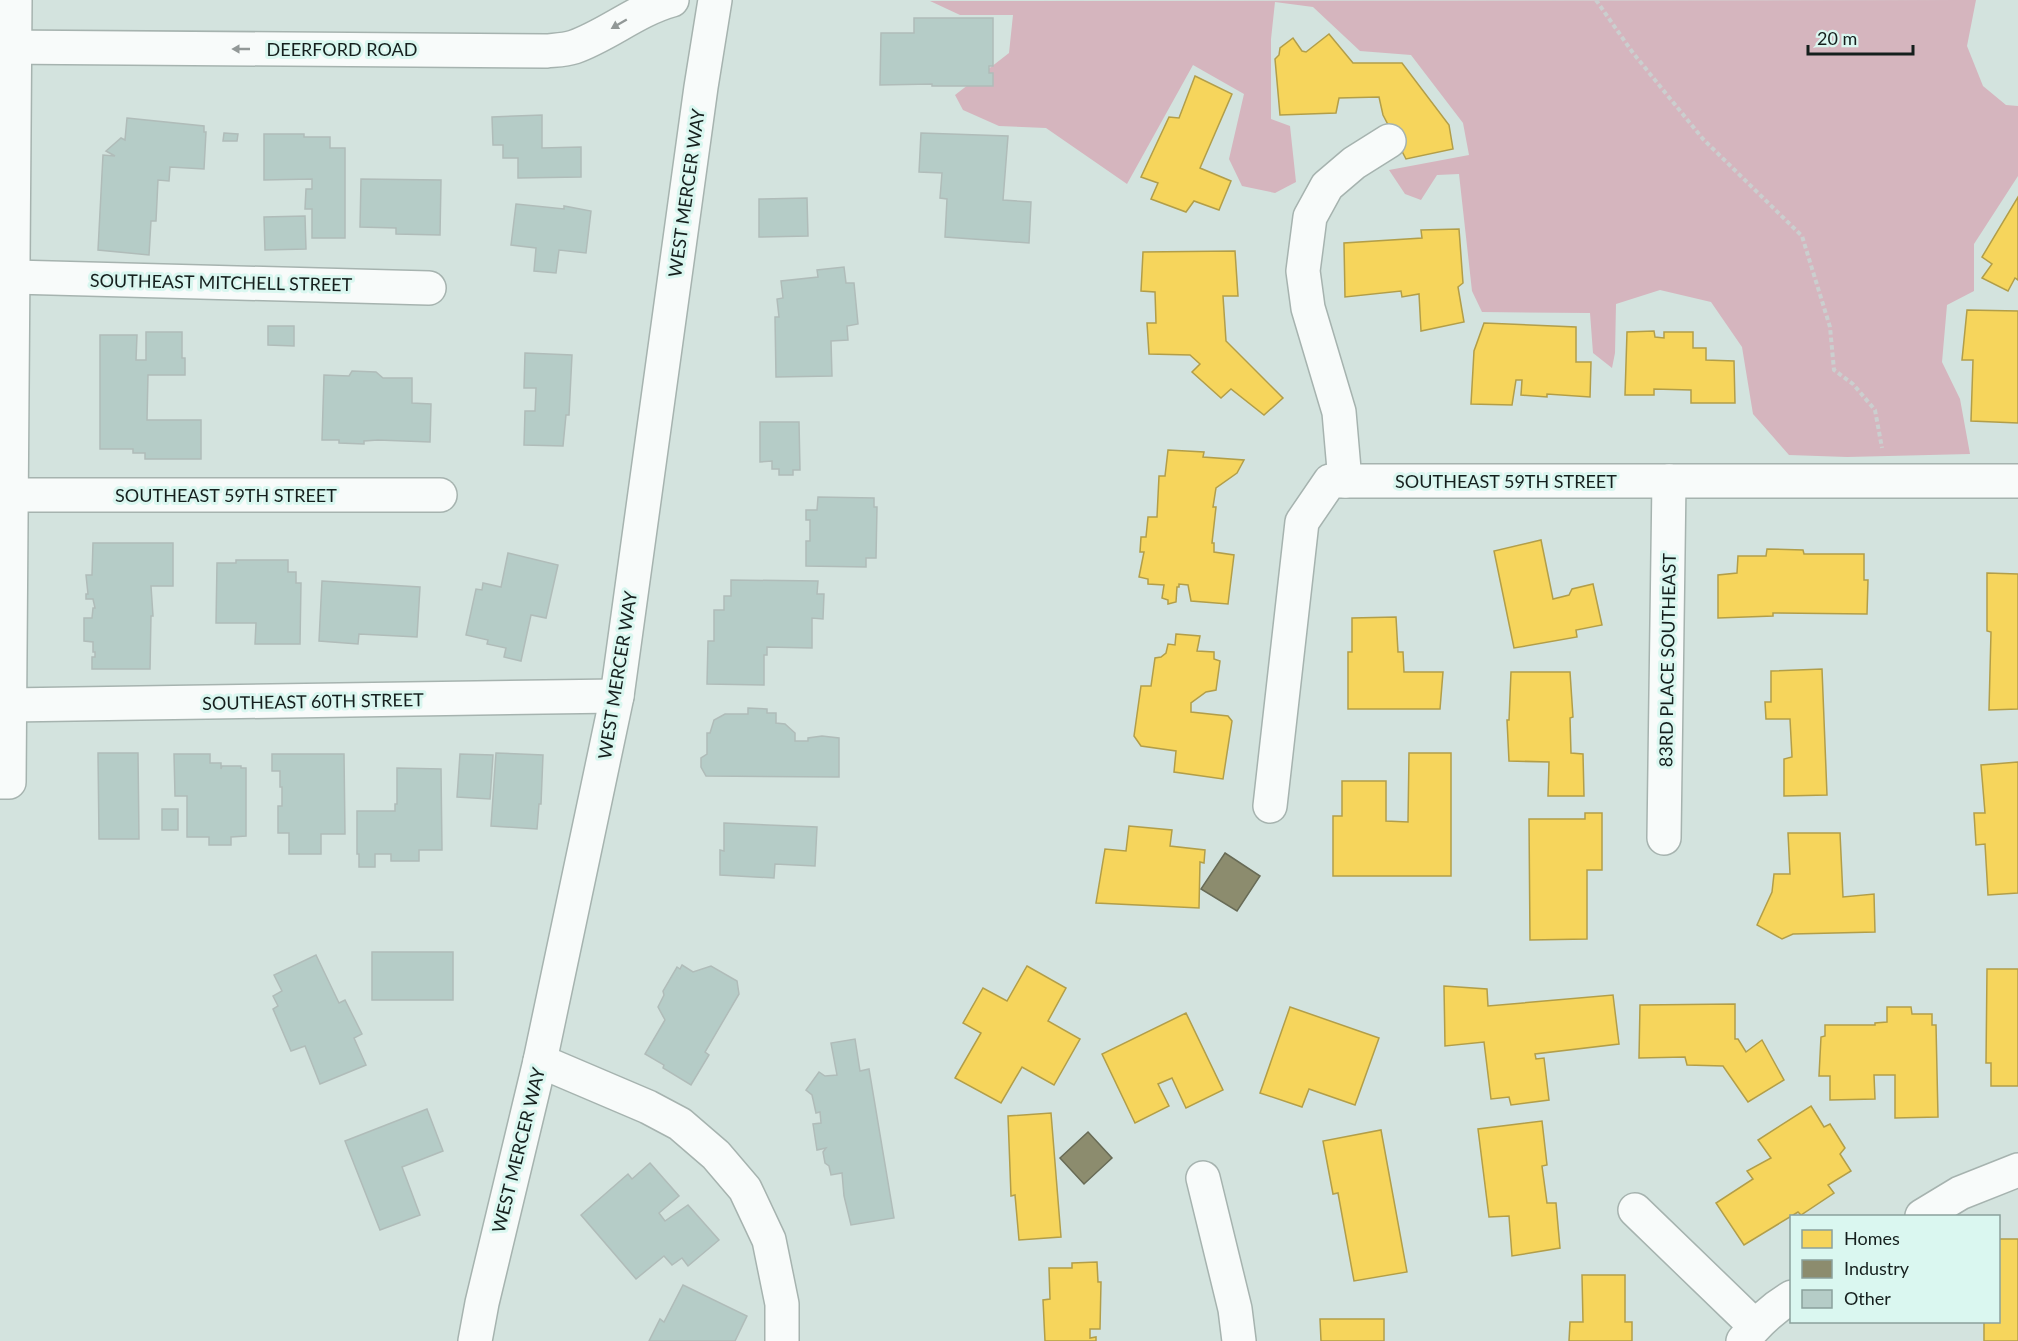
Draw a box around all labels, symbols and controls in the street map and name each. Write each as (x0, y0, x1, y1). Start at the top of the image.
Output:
scale bar (1808, 18, 1913, 56)
one-way arrow (610, 19, 627, 29)
text: 20 m (1817, 27, 1857, 49)
street label: DEERFORD ROAD (267, 38, 417, 60)
one-way arrow (231, 44, 250, 54)
street label: WEST MERCER WAY (663, 107, 709, 279)
street label: SOUTHEAST MITCHELL STREET (90, 269, 353, 295)
street label: SOUTHEAST 59TH STREET (1395, 470, 1617, 492)
street label: SOUTHEAST 59TH STREET (115, 484, 337, 506)
street label: 83RD PLACE SOUTHEAST (1654, 552, 1680, 767)
street label: WEST MERCER WAY (593, 589, 641, 761)
street label: SOUTHEAST 60TH STREET (202, 688, 424, 714)
street label: WEST MERCER WAY (487, 1064, 549, 1235)
legend (1790, 1215, 2000, 1323)
text: Homes (1844, 1227, 1900, 1249)
text: Industry (1844, 1257, 1910, 1279)
text: Other (1844, 1287, 1891, 1309)

